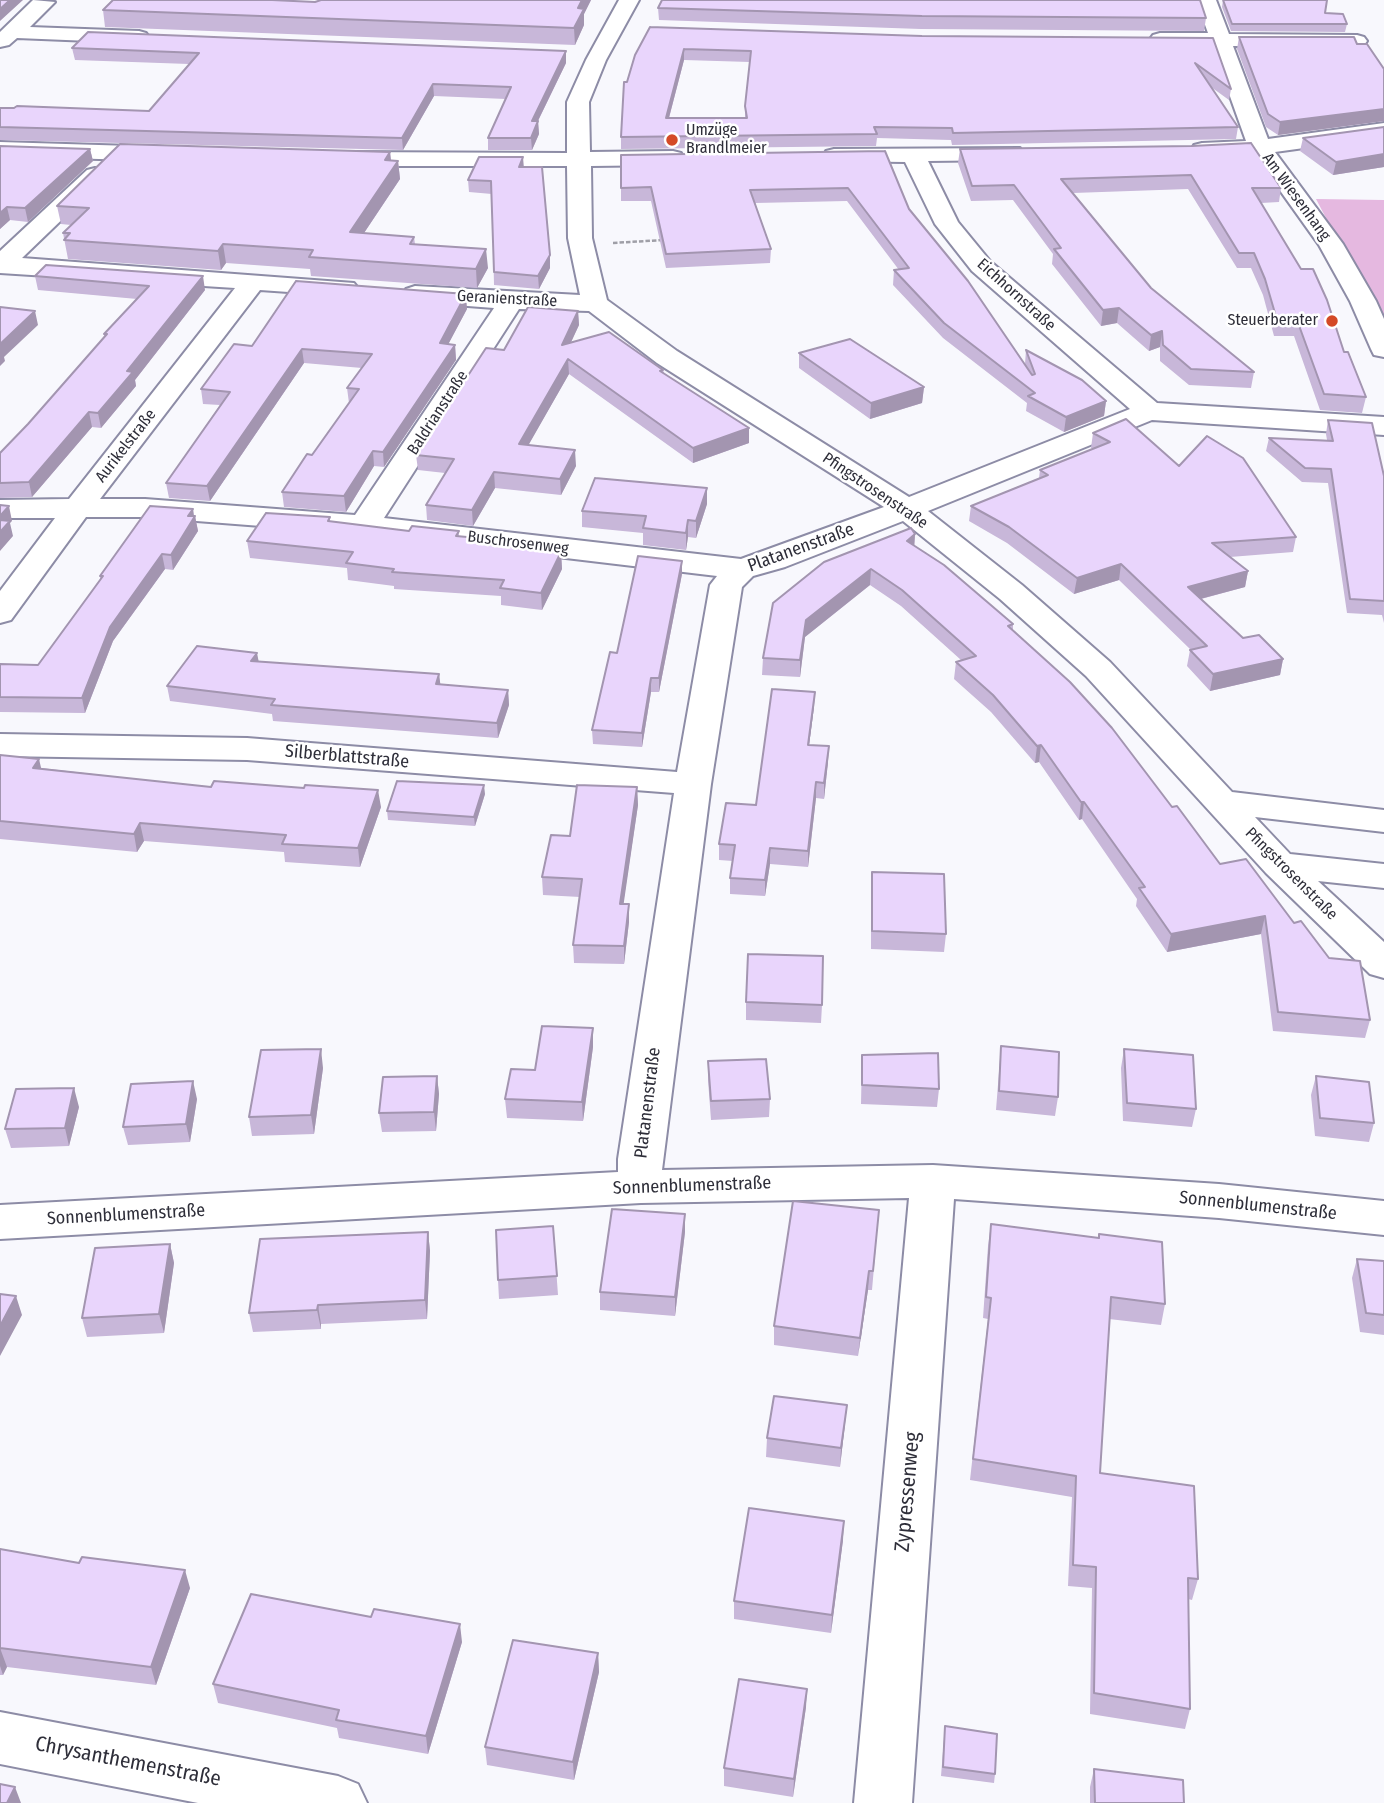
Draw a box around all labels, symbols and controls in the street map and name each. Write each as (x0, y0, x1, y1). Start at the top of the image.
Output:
place label: Umzüge Brandlmeier (686, 121, 767, 159)
marker: Umzüge Brandlmeier (664, 132, 680, 148)
street label: Am Wiesenhang (1258, 149, 1334, 245)
street label: Eichhornstraße (973, 255, 1059, 335)
street label: Geranienstraße (456, 287, 558, 311)
place label: Steuerberater (1227, 311, 1318, 331)
marker: Steuerberater (1324, 313, 1340, 329)
street label: Baldrianstraße (404, 367, 472, 459)
street label: Aurikelstraße (92, 406, 160, 486)
street label: Pfingstrosenstraße (819, 449, 931, 533)
street label: Platanenstraße (745, 519, 857, 577)
street label: Buschrosenweg (466, 527, 570, 559)
street label: Silberblattstraße (284, 741, 410, 773)
street label: Pfingstrosenstraße (1241, 824, 1341, 924)
street label: Platanenstraße (630, 1046, 666, 1160)
street label: Sonnenblumenstraße (612, 1172, 772, 1200)
street label: Sonnenblumenstraße (1178, 1187, 1338, 1225)
street label: Sonnenblumenstraße (46, 1200, 206, 1230)
street label: Zypressenweg (890, 1431, 926, 1553)
street label: Chrysanthemenstraße (33, 1732, 223, 1792)

